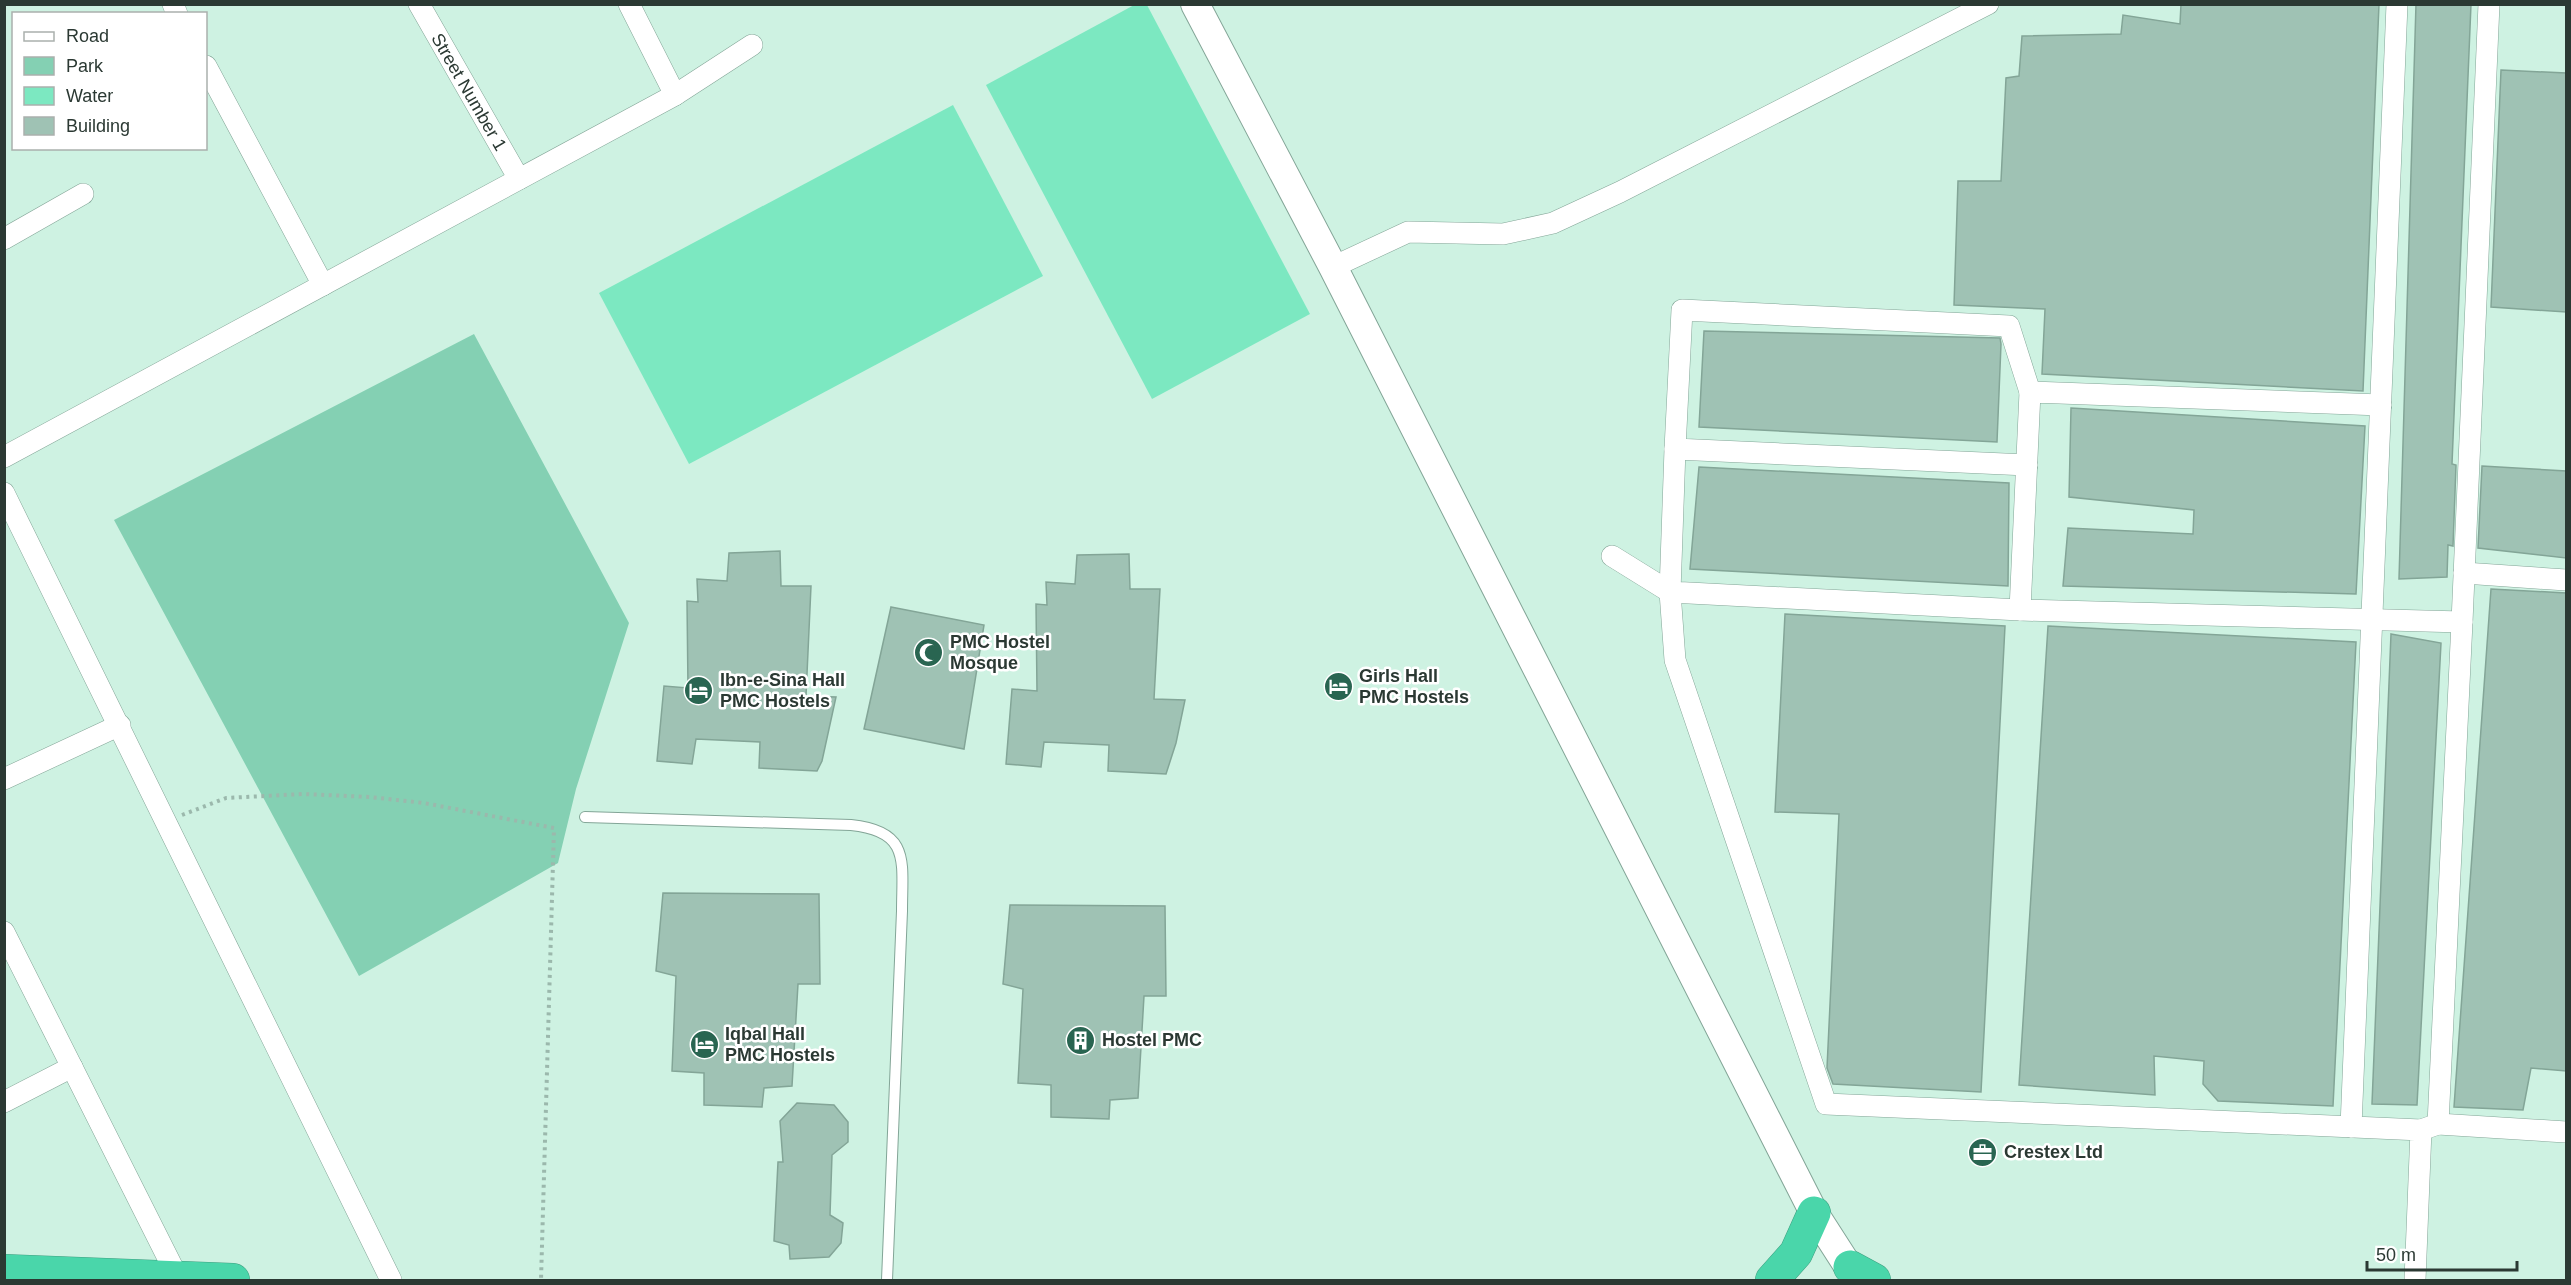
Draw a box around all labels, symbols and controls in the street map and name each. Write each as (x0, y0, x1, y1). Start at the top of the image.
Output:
legend (12, 12, 207, 150)
text: Road (66, 26, 109, 46)
street label: Street Number 1 (427, 30, 511, 154)
text: Park (66, 56, 104, 76)
text: Water (66, 86, 113, 106)
text: Building (66, 116, 130, 136)
place label: PMC Hostel Mosque (950, 632, 1050, 673)
mosque icon: PMC Hostel Mosque (913, 636, 945, 668)
place label: Girls Hall PMC Hostels (1359, 666, 1469, 707)
place label: Ibn-e-Sina Hall PMC Hostels (720, 670, 845, 711)
hotel icon: Girls Hall PMC Hostels (1322, 670, 1354, 702)
hotel icon: Ibn-e-Sina Hall PMC Hostels (683, 674, 715, 706)
place label: Iqbal Hall PMC Hostels (725, 1024, 835, 1065)
building icon: Hostel PMC (1065, 1024, 1097, 1056)
hotel icon: Iqbal Hall PMC Hostels (688, 1028, 720, 1060)
place label: Hostel PMC (1102, 1030, 1202, 1050)
office icon: Crestex Ltd (1967, 1136, 1999, 1168)
place label: Crestex Ltd (2004, 1142, 2103, 1162)
scale bar (2367, 1234, 2517, 1272)
text: 50 m (2376, 1245, 2416, 1265)

